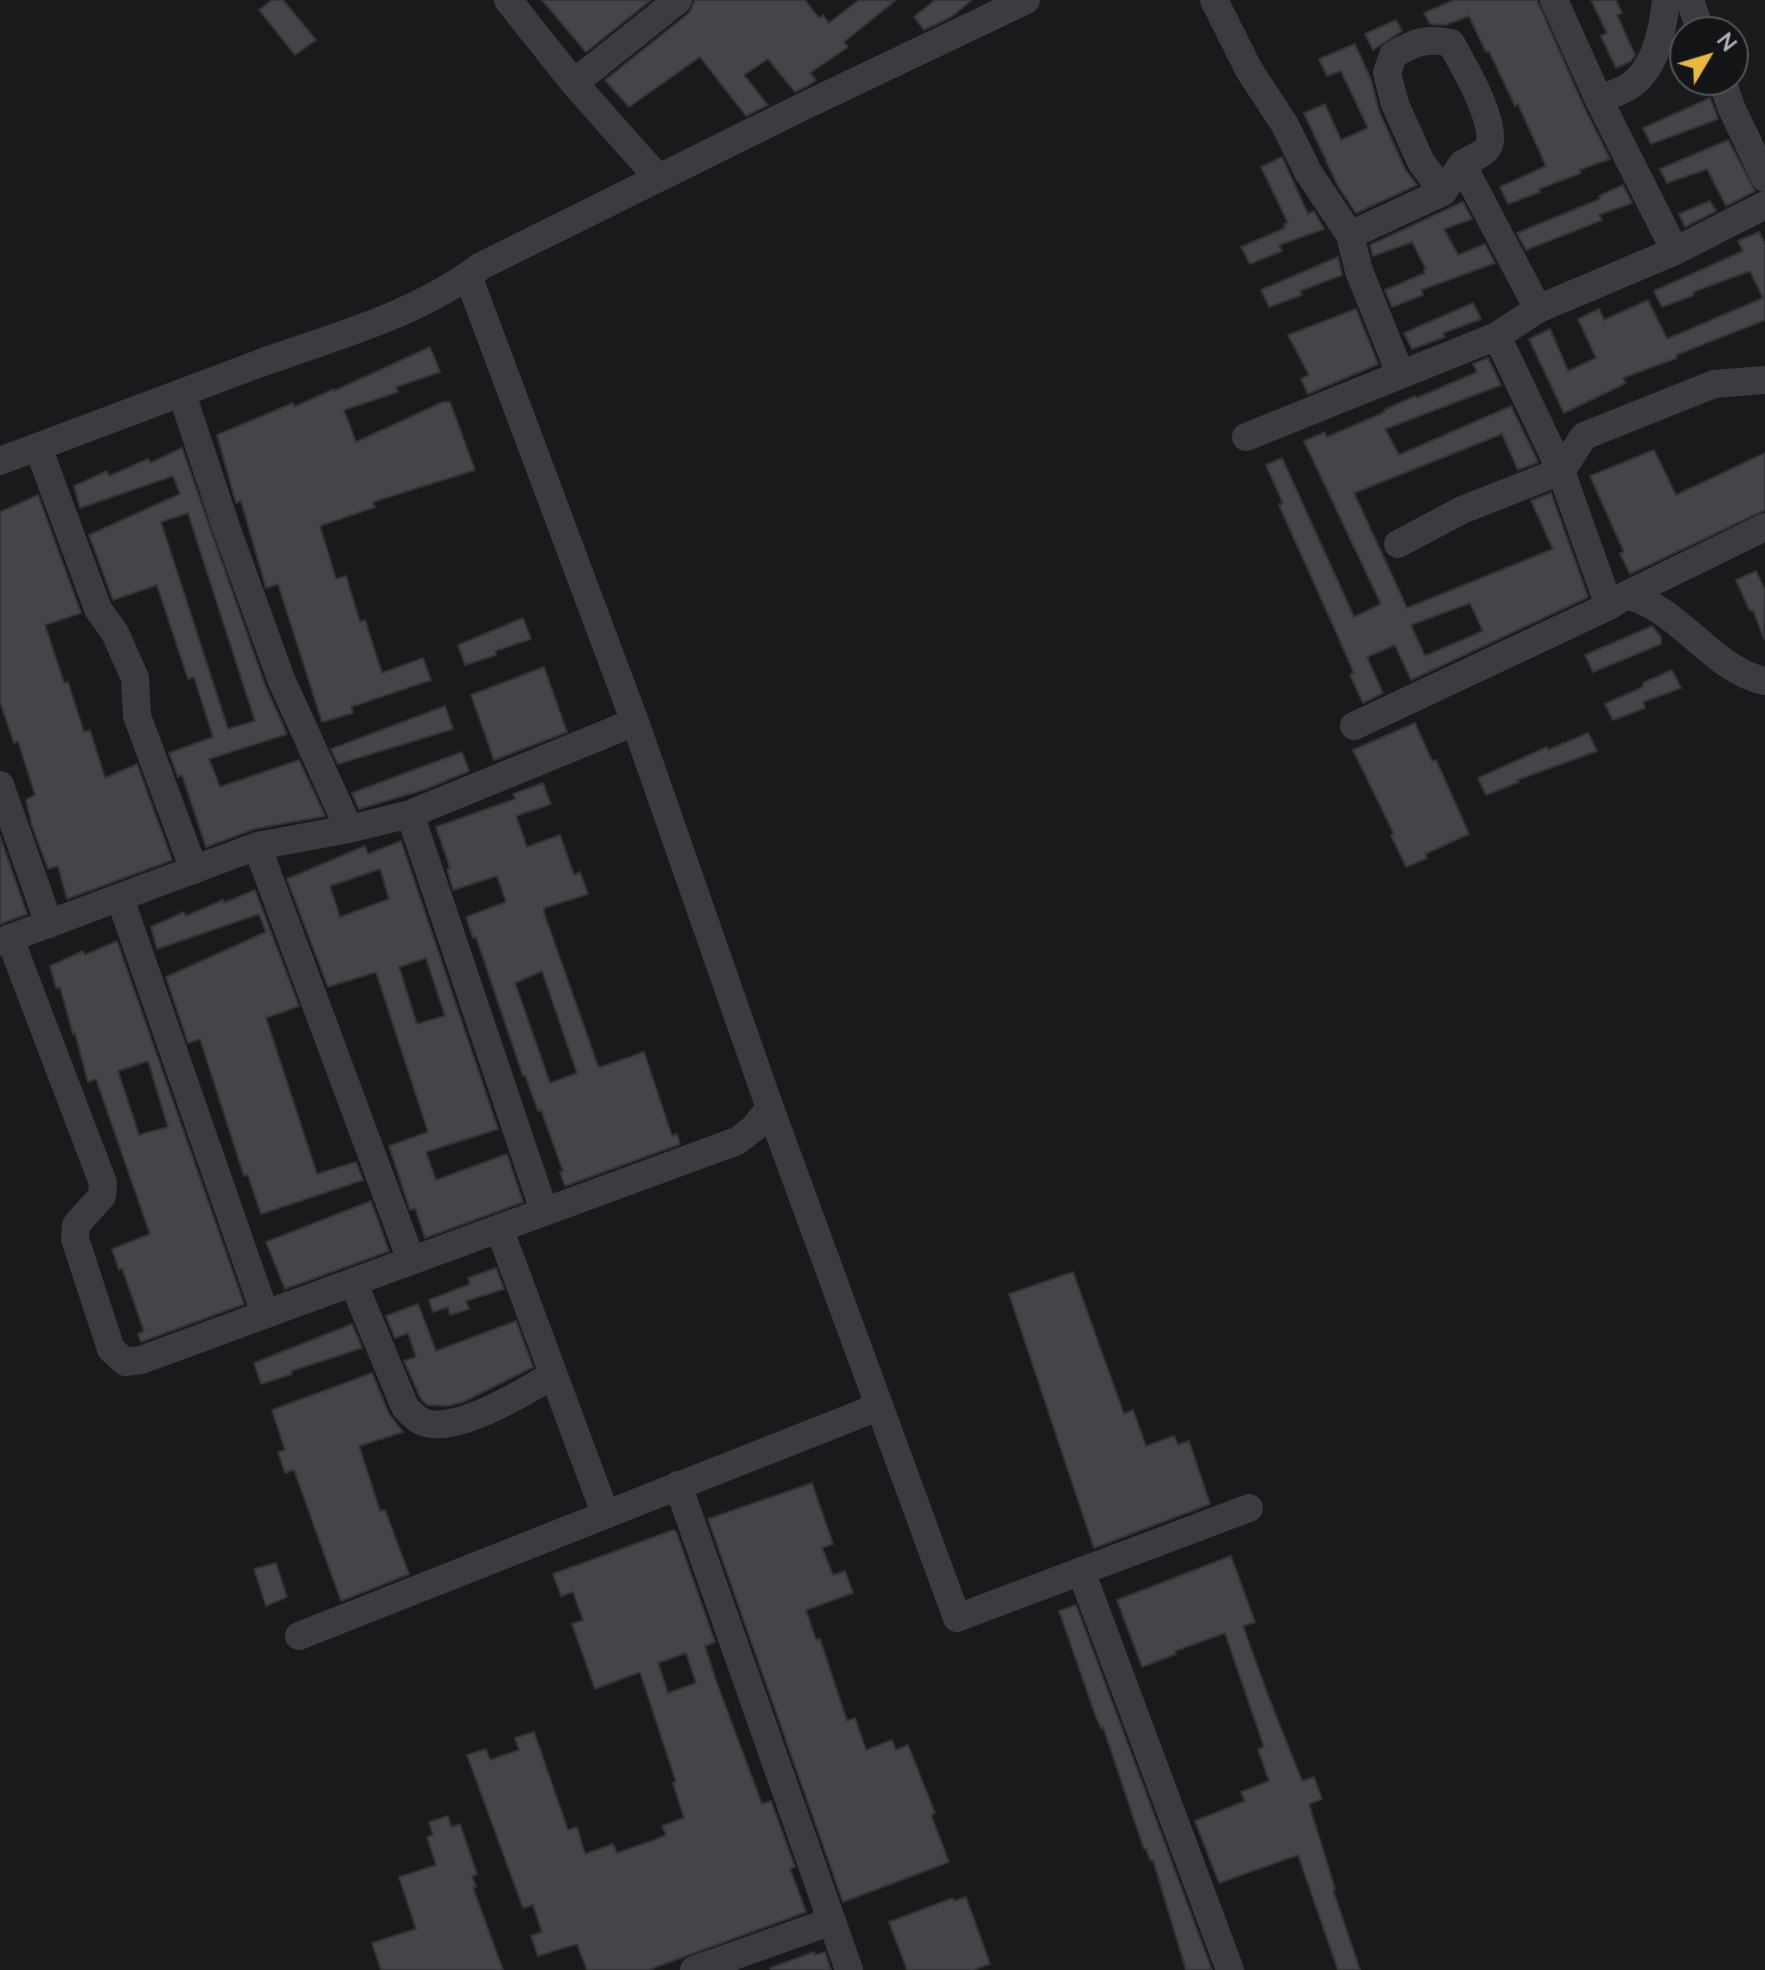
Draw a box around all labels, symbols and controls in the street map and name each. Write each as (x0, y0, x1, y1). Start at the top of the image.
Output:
north arrow (1669, 16, 1749, 96)
text: N (1709, 27, 1743, 58)

